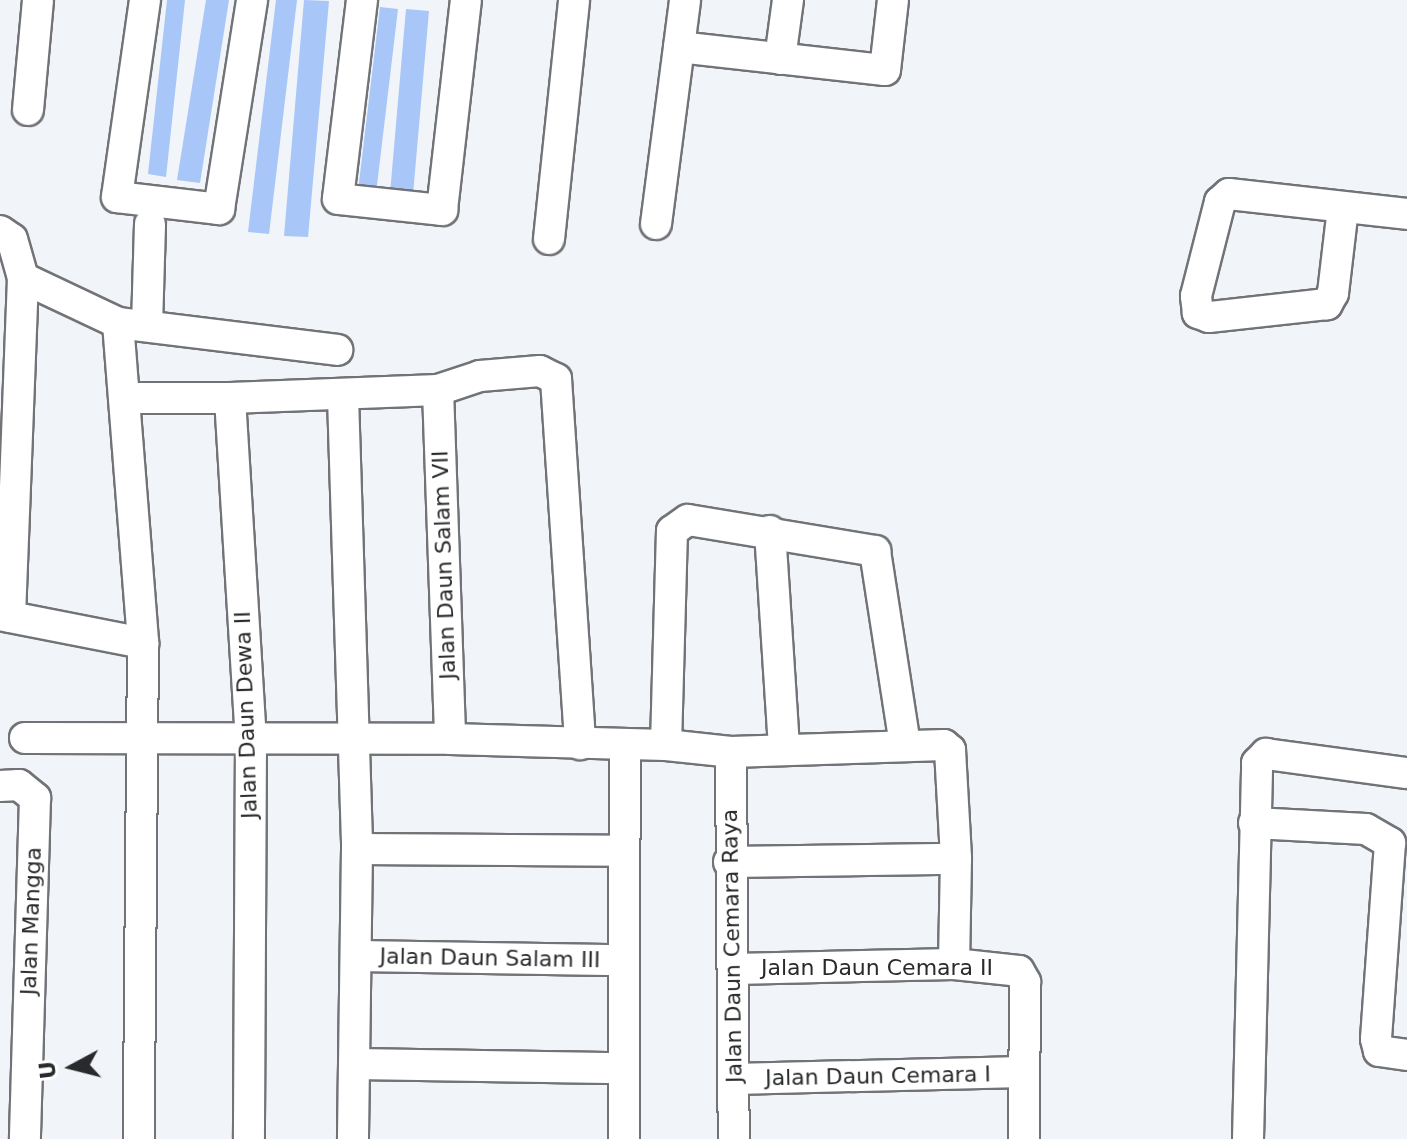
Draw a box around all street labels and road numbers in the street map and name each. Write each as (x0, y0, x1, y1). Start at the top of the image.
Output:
street label: Jalan Daun Salam VII (427, 450, 461, 680)
street label: Jalan Daun Dewa II (229, 611, 263, 819)
street label: Jalan Daun Cemara Raya (716, 809, 748, 1083)
street label: Jalan Mangga (15, 846, 47, 996)
street label: Jalan Daun Salam III (379, 943, 601, 973)
street label: Jalan Daun Cemara II (761, 955, 993, 981)
street label: Jalan Daun Cemara I (765, 1061, 991, 1091)

